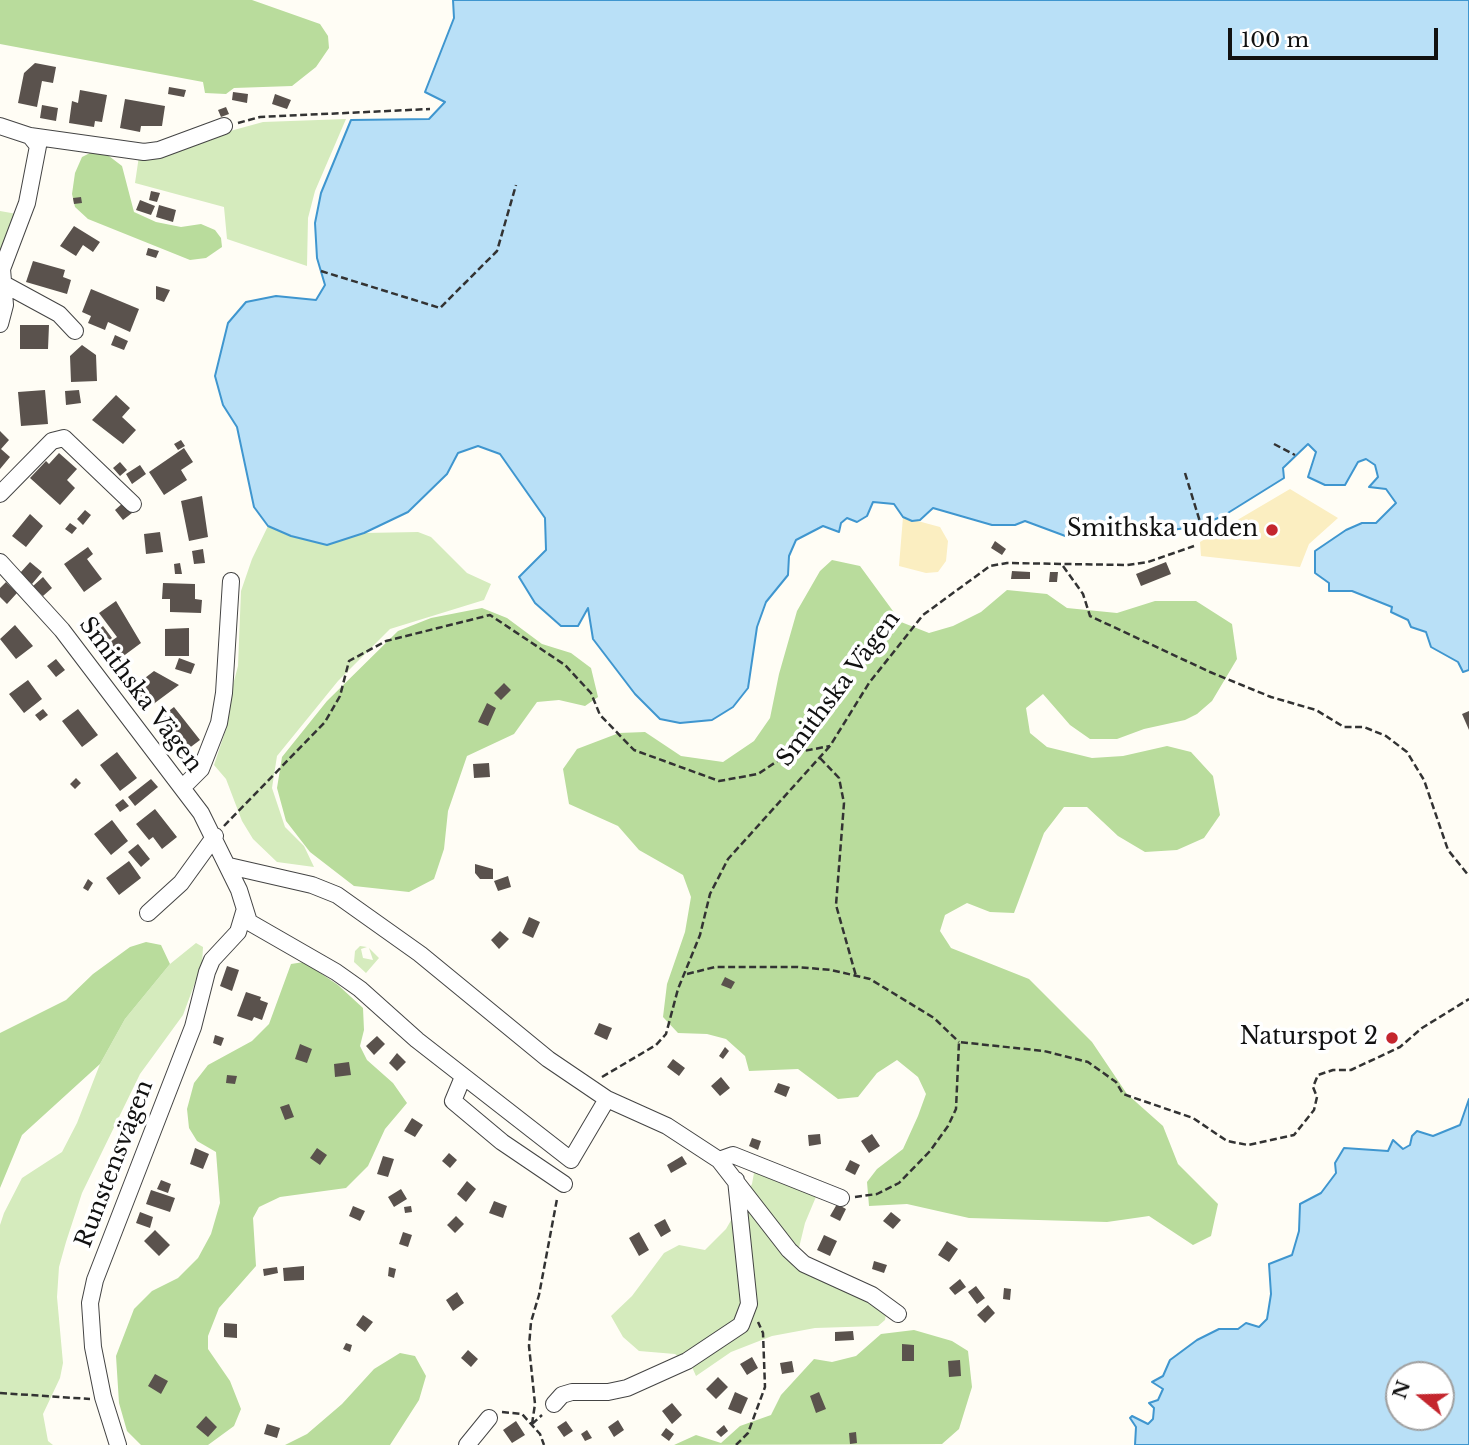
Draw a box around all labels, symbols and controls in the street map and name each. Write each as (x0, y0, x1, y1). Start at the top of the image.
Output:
scale bar (1231, 14, 1441, 58)
text: 100 m (1241, 27, 1309, 53)
place label: Smithska udden (1067, 516, 1258, 544)
marker: Smithska udden (1264, 522, 1280, 538)
street label: Smithska Vägen (772, 606, 906, 772)
street label: Smithska Vägen (73, 612, 207, 778)
place label: Naturspot 2 (1240, 1024, 1378, 1052)
marker: Naturspot 2 (1384, 1030, 1400, 1046)
street label: Runstensvägen (70, 1076, 160, 1252)
north arrow (1385, 1361, 1455, 1431)
text: N (1388, 1377, 1415, 1402)

